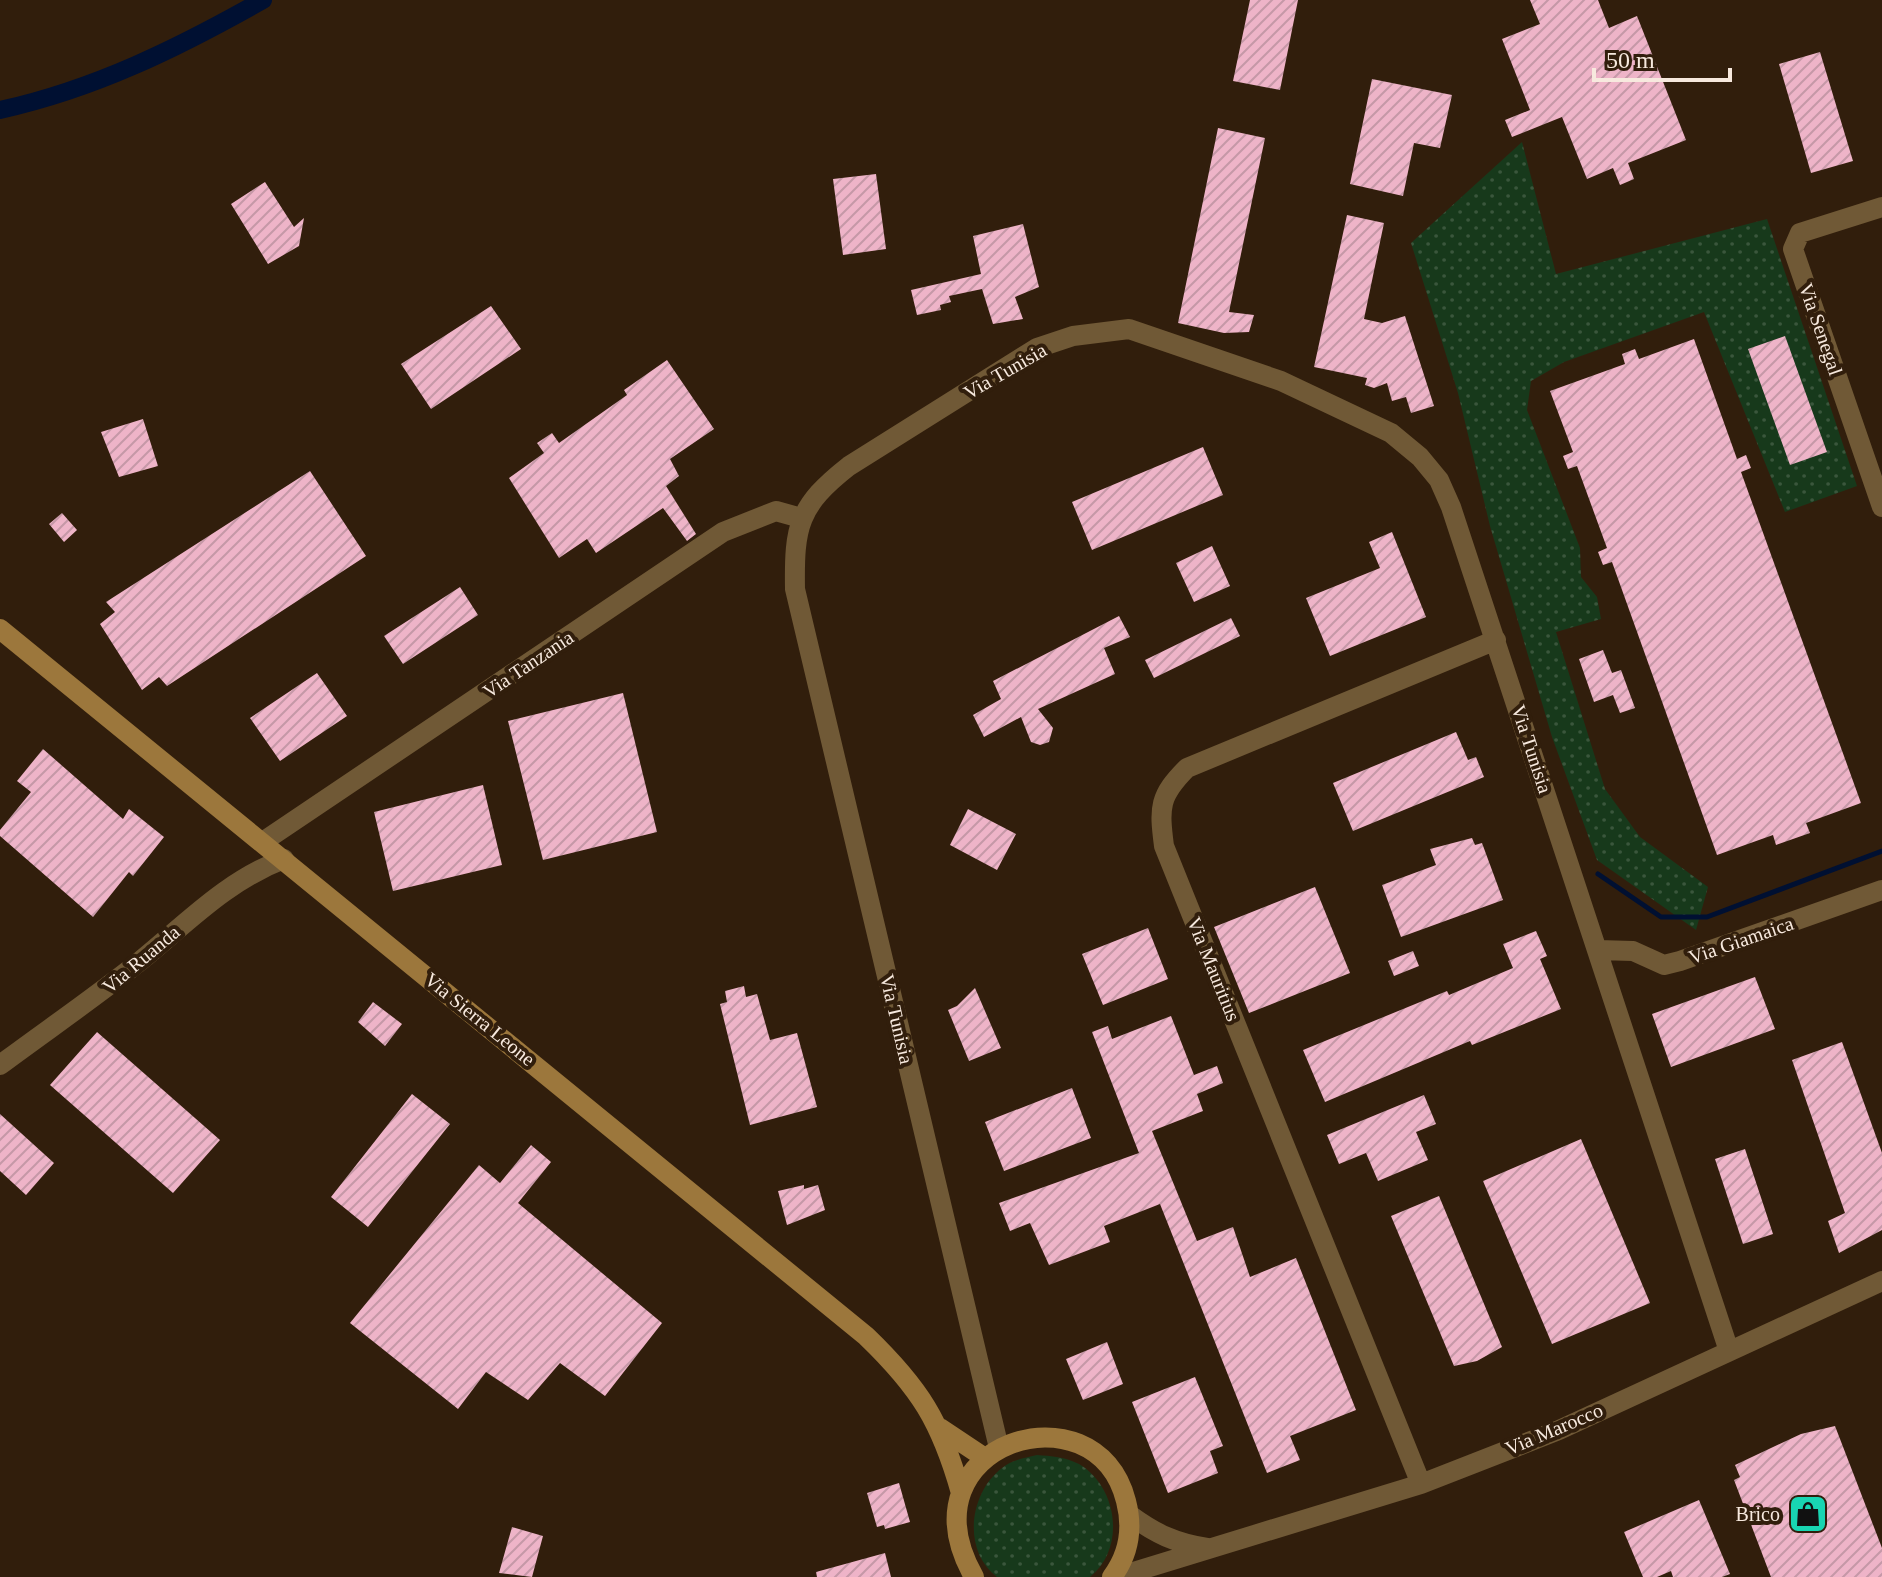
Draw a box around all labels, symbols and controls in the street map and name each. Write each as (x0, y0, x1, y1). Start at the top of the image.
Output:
scale bar (1594, 32, 1730, 82)
text: 50 m (1606, 47, 1655, 73)
street label: Via Senegal (1794, 280, 1847, 379)
street label: Via Tunisia (960, 339, 1050, 403)
street label: Via Tanzania (479, 626, 577, 702)
street label: Via Tunisia (1507, 702, 1557, 796)
street label: Via Giamaica (1686, 912, 1796, 968)
street label: Via Mauritius (1183, 914, 1245, 1025)
street label: Via Ruanda (98, 920, 184, 998)
street label: Via Sierra Leone (420, 968, 540, 1070)
street label: Via Tunisia (876, 972, 918, 1066)
street label: Via Marocco (1502, 1399, 1606, 1459)
shop icon: Brico (1787, 1493, 1829, 1535)
place label: Brico (1736, 1503, 1780, 1525)

